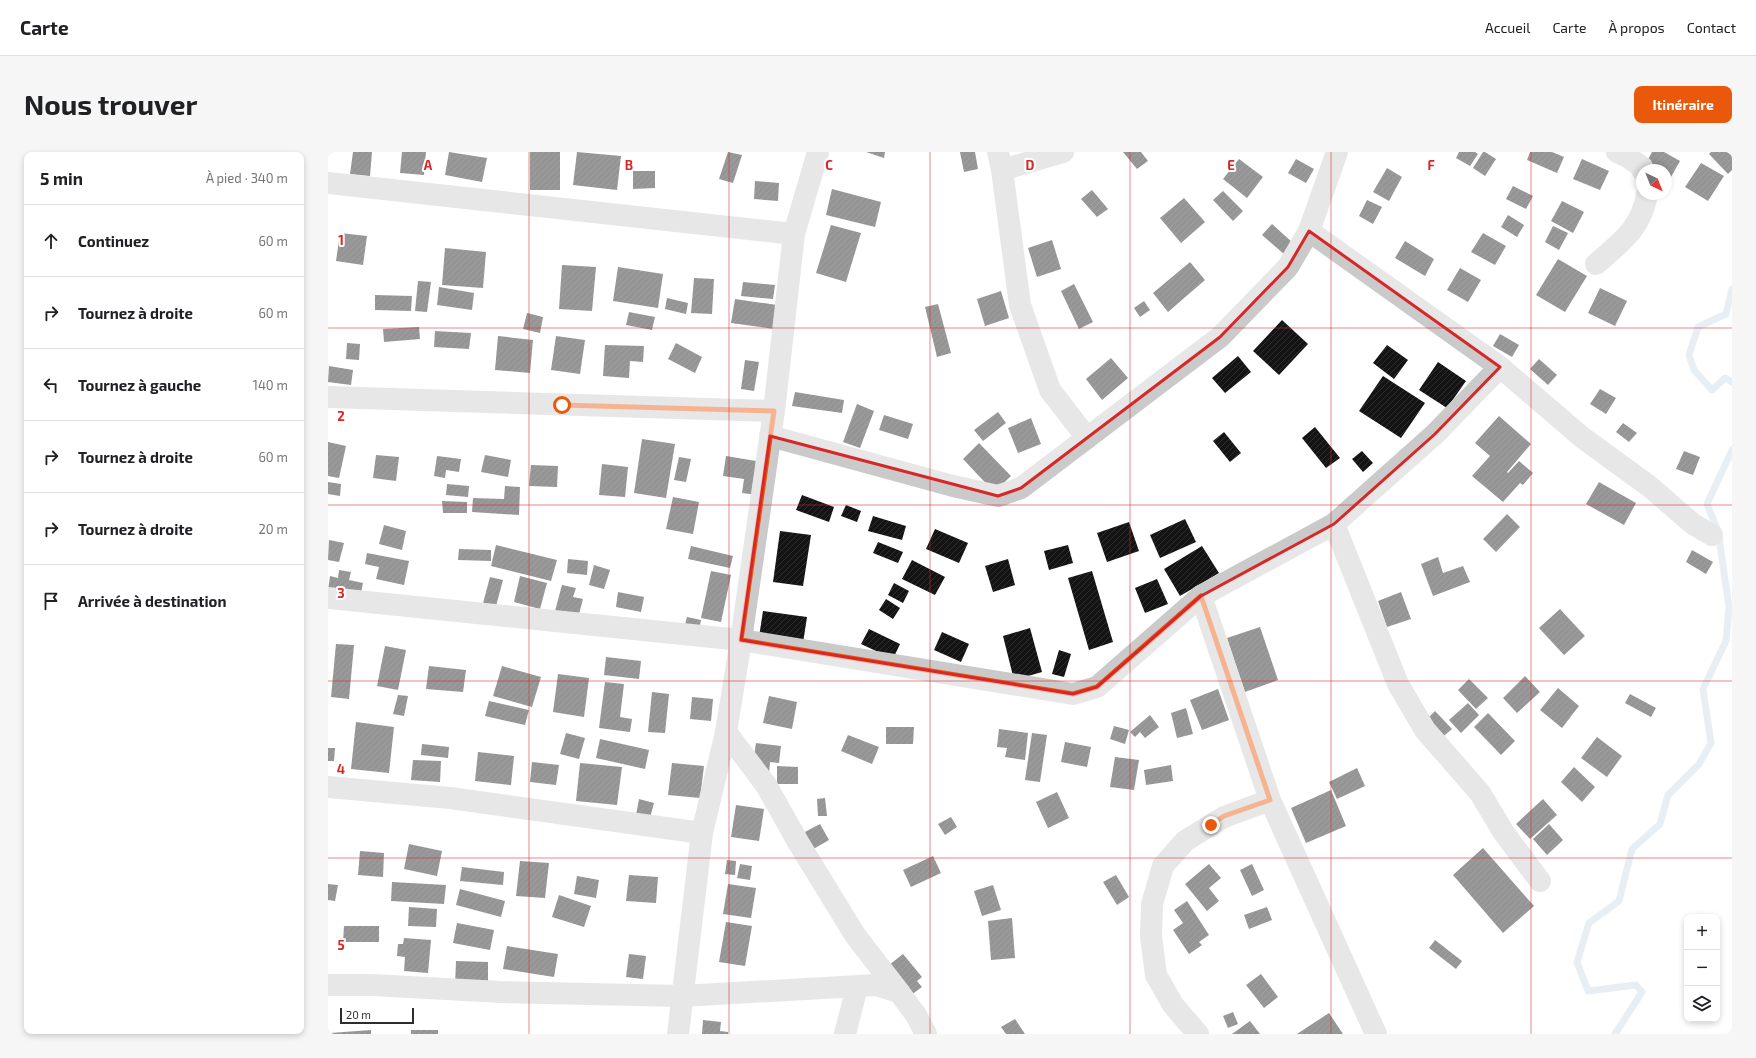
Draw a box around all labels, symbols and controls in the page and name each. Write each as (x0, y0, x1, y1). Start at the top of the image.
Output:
text: Carte (20, 16, 69, 39)
text: Accueil (1485, 19, 1530, 36)
text: Carte (1552, 19, 1587, 36)
text: À propos (1609, 19, 1665, 36)
text: Contact (1687, 19, 1736, 36)
button: Itinéraire (1634, 86, 1732, 123)
text: Nous trouver (24, 87, 197, 121)
text: A (424, 157, 433, 173)
text: B (625, 157, 633, 173)
text: C (825, 157, 833, 173)
text: D (1026, 157, 1035, 173)
text: E (1227, 157, 1235, 173)
text: F (1427, 157, 1435, 173)
north arrow (1636, 164, 1672, 200)
text: 5 min (40, 168, 83, 188)
text: À pied · 340 m (206, 170, 288, 186)
icon: ahead (40, 230, 62, 252)
text: Continuez (78, 232, 149, 250)
text: 1 (338, 232, 344, 248)
text: 60 m (258, 233, 288, 249)
icon: right (40, 302, 62, 324)
text: Tournez à droite (78, 304, 193, 322)
text: 60 m (258, 305, 288, 321)
icon: left (40, 374, 62, 396)
text: Tournez à gauche (78, 376, 201, 394)
text: 140 m (253, 377, 288, 393)
route start (553, 396, 571, 414)
text: 2 (337, 408, 345, 424)
icon: right (40, 446, 62, 468)
text: Tournez à droite (78, 448, 193, 466)
text: 60 m (258, 449, 288, 465)
icon: right (40, 518, 62, 540)
text: Tournez à droite (78, 520, 193, 538)
text: 20 m (259, 521, 288, 537)
text: 3 (337, 585, 345, 601)
icon: arrive (40, 590, 62, 612)
text: Arrivée à destination (78, 592, 226, 610)
text: 4 (337, 761, 345, 777)
route end (1202, 816, 1220, 834)
map controls (1684, 914, 1720, 1022)
button: + (1684, 914, 1720, 950)
text: 5 (337, 937, 345, 953)
button: − (1684, 950, 1720, 986)
button: layers (1684, 986, 1720, 1022)
scale bar (340, 1006, 414, 1025)
text: 20 m (346, 1008, 371, 1021)

